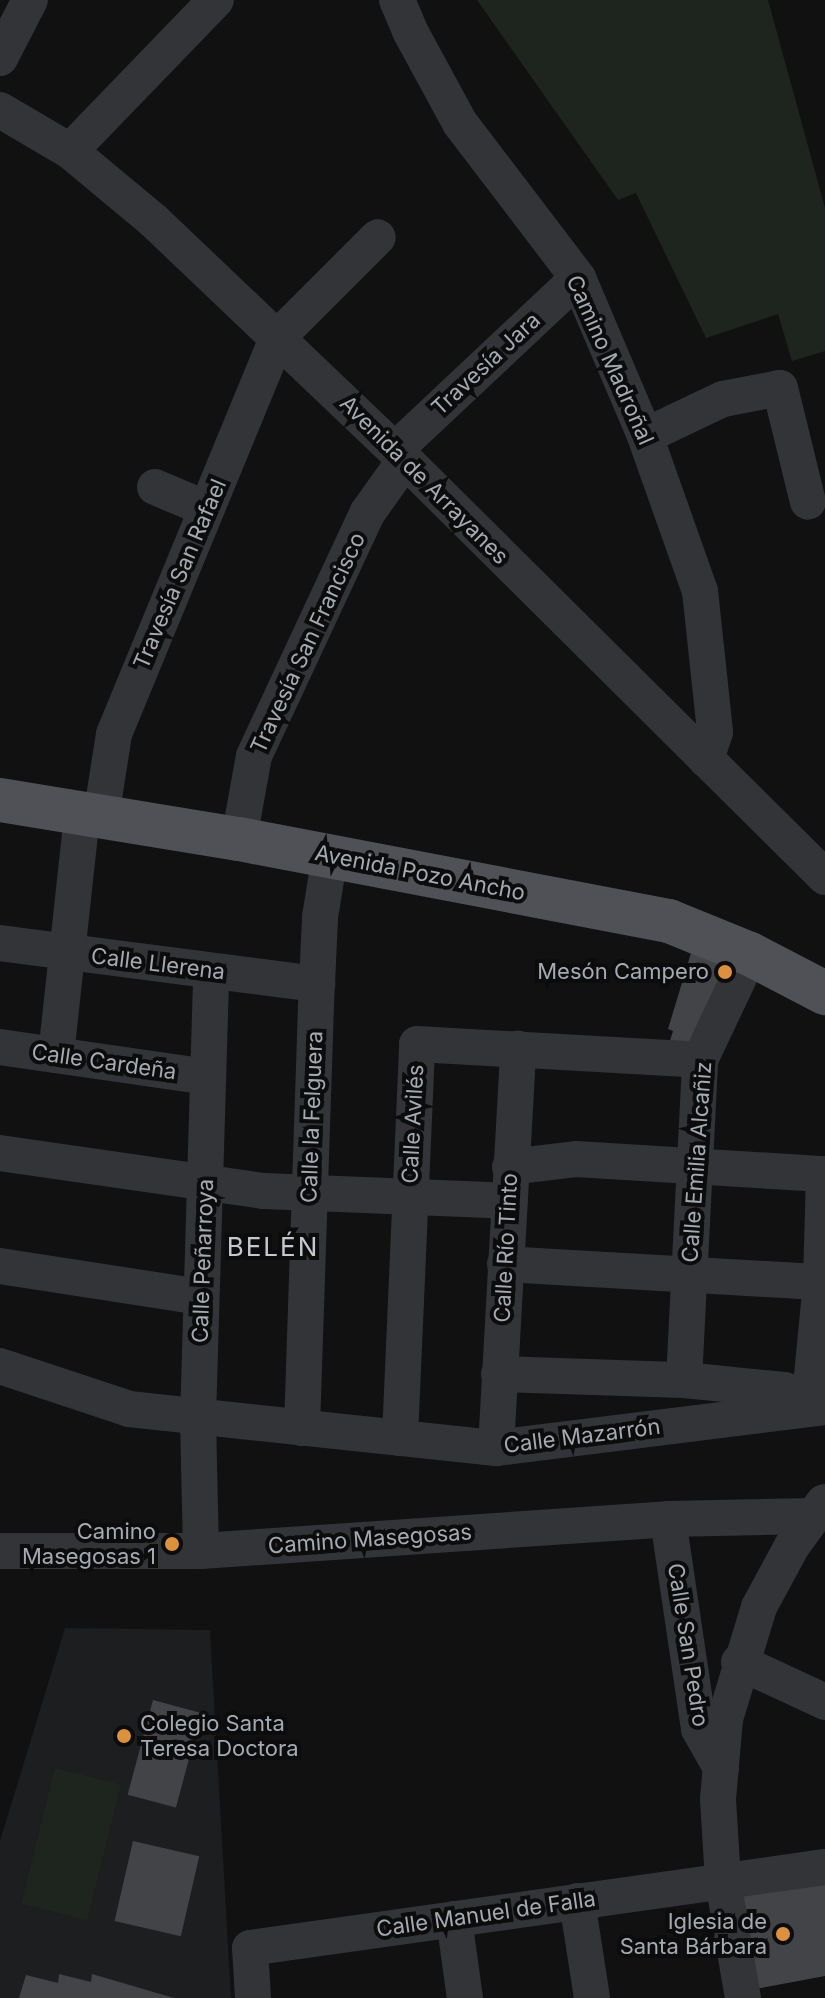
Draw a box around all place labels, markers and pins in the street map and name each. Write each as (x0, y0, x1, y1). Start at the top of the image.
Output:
place label: Mesón Campero (537, 959, 709, 985)
marker: Mesón Campero (716, 963, 734, 981)
place label: Camino Masegosas 1 (22, 1518, 156, 1570)
marker: Camino Masegosas 1 (163, 1535, 181, 1553)
place label: Colegio Santa Teresa Doctora (140, 1710, 299, 1762)
marker: Colegio Santa Teresa Doctora (115, 1727, 133, 1745)
place label: Iglesia de Santa Bárbara (620, 1908, 767, 1960)
marker: Iglesia de Santa Bárbara (774, 1925, 792, 1943)

